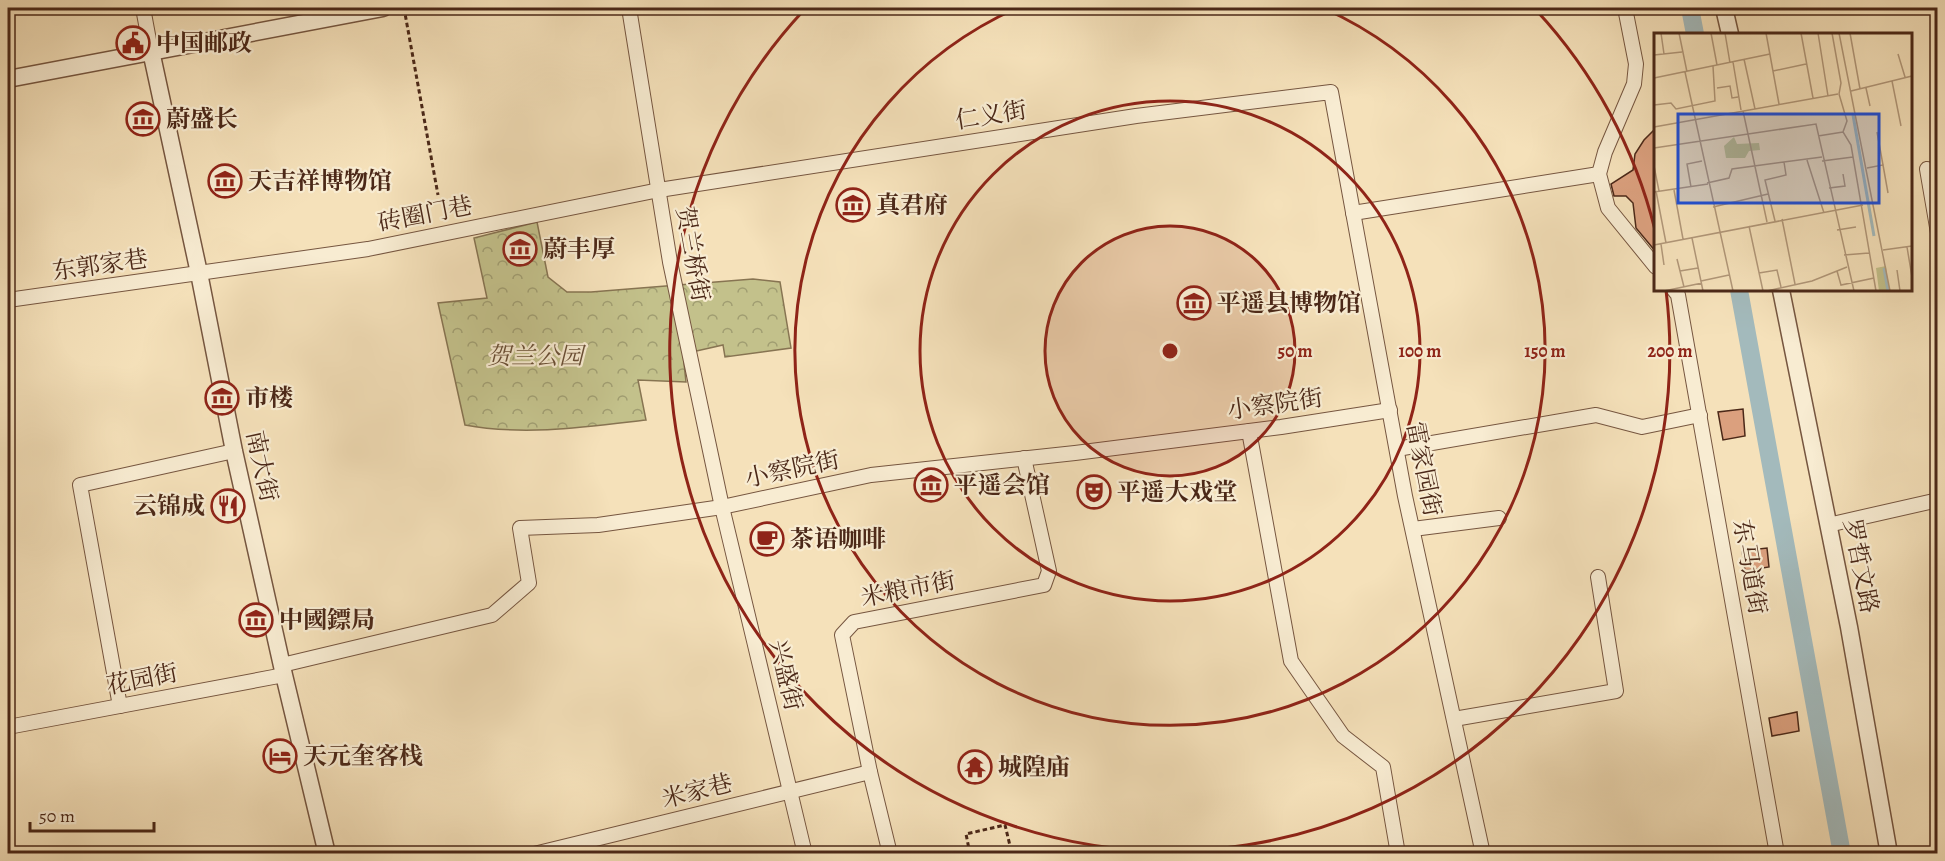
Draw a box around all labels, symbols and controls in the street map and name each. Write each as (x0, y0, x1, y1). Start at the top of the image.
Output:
public building icon: 中国邮政 (115, 25, 151, 61)
place label: 中国邮政 (156, 27, 252, 59)
inset map (1654, 33, 1912, 291)
street label: 仁义街 (953, 94, 1029, 136)
museum icon: 蔚盛长 (125, 101, 161, 137)
place label: 蔚盛长 (166, 103, 238, 135)
museum icon: 天吉祥博物馆 (207, 163, 243, 199)
place label: 天吉祥博物馆 (248, 165, 392, 197)
museum icon: 真君府 (835, 187, 871, 223)
street label: 砖圈门巷 (375, 189, 475, 239)
place label: 真君府 (876, 189, 948, 221)
street label: 贺兰桥街 (669, 204, 717, 304)
museum icon: 蔚丰厚 (502, 231, 538, 267)
place label: 蔚丰厚 (543, 233, 615, 265)
street label: 东郭家巷 (50, 242, 150, 288)
museum icon: 平遥县博物馆 (1176, 285, 1212, 321)
place label: 平遥县博物馆 (1217, 287, 1361, 319)
text: 50 m (1278, 339, 1312, 363)
text: 100 m (1399, 339, 1441, 363)
text: 150 m (1524, 339, 1566, 363)
text: 200 m (1647, 339, 1693, 363)
park label: 贺兰公园 (487, 340, 587, 372)
centre of rings (1160, 341, 1180, 361)
museum icon: 市楼 (204, 380, 240, 416)
street label: 小察院街 (1225, 381, 1325, 427)
place label: 市楼 (245, 382, 293, 414)
street label: 雷家园街 (1399, 419, 1449, 519)
street label: 南大街 (239, 427, 285, 505)
street label: 小察院街 (742, 443, 842, 495)
museum icon: 平遥会馆 (913, 467, 949, 503)
place label: 平遥会馆 (954, 469, 1050, 501)
theatre icon: 平遥大戏堂 (1076, 474, 1112, 510)
place label: 平遥大戏堂 (1117, 476, 1237, 508)
restaurant icon: 云锦成 (210, 488, 246, 524)
place label: 云锦成 (133, 490, 205, 522)
street label: 罗哲文路 (1836, 516, 1886, 616)
street label: 东马道街 (1726, 517, 1774, 617)
cafe icon: 茶语咖啡 (749, 521, 785, 557)
place label: 茶语咖啡 (790, 523, 886, 555)
street label: 米粮市街 (858, 564, 958, 614)
museum icon: 中國鏢局 (238, 602, 274, 638)
place label: 中國鏢局 (279, 604, 375, 636)
street label: 兴盛街 (762, 636, 810, 714)
street label: 花园街 (104, 656, 180, 702)
hotel icon: 天元奎客栈 (262, 738, 298, 774)
place label: 天元奎客栈 (303, 740, 423, 772)
temple icon: 城隍庙 (957, 749, 993, 785)
place label: 城隍庙 (998, 751, 1070, 783)
street label: 米家巷 (658, 767, 736, 815)
scale bar (30, 795, 154, 833)
text: 50 m (39, 804, 75, 828)

